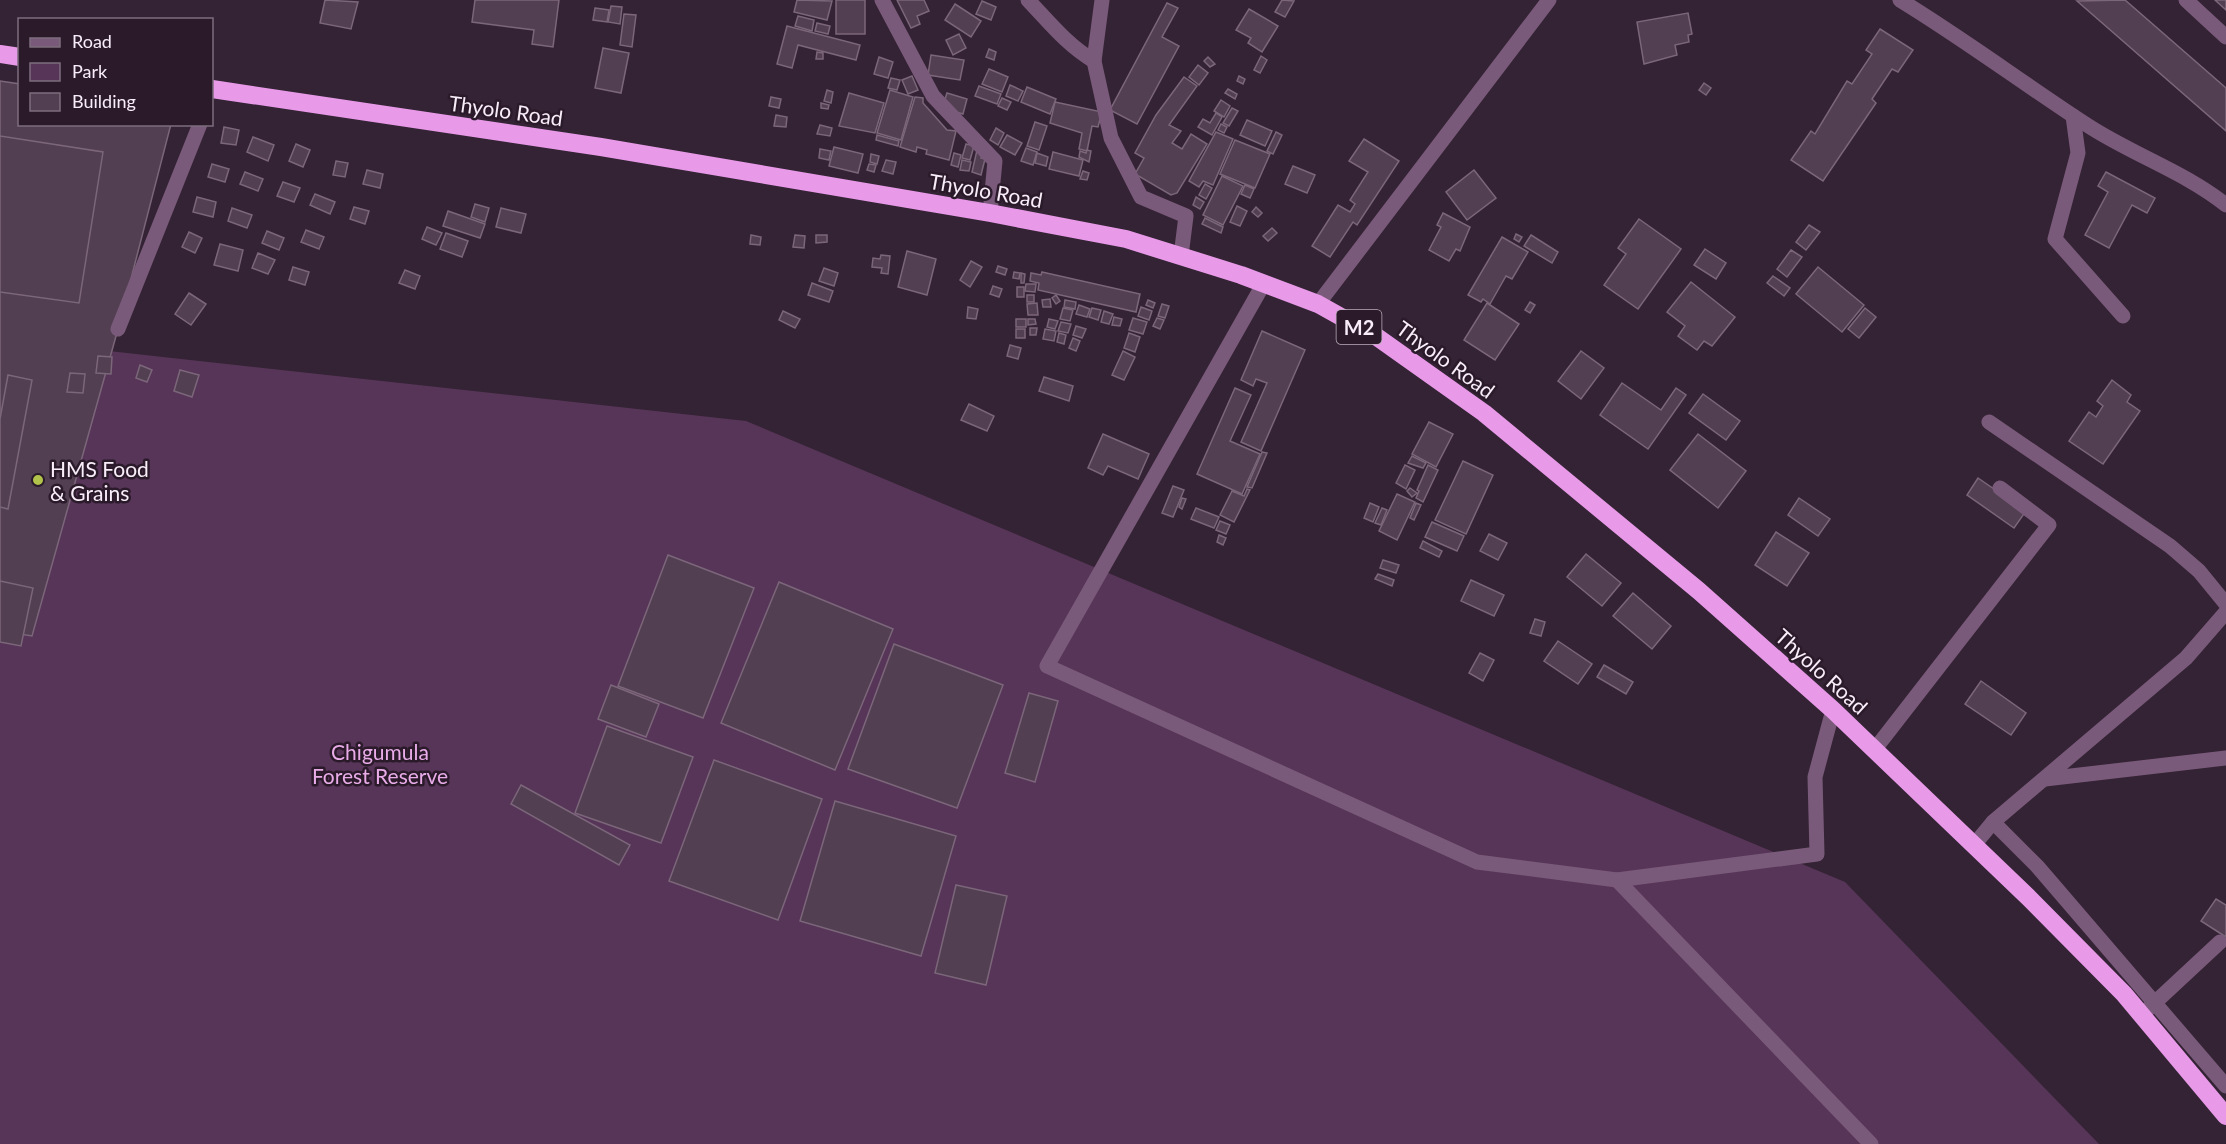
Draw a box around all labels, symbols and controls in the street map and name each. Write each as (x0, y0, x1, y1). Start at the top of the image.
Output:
legend (18, 18, 213, 126)
text: Road (72, 30, 112, 52)
text: Park (72, 60, 108, 82)
text: Building (72, 90, 136, 112)
street label: Thyolo Road (447, 90, 565, 130)
street label: Thyolo Road (927, 168, 1045, 212)
road number: M2 (1336, 310, 1382, 344)
street label: Thyolo Road (1392, 315, 1500, 403)
place label: HMS Food & Grains (50, 456, 149, 505)
marker: HMS Food & Grains (31, 473, 45, 487)
street label: Thyolo Road (1771, 623, 1873, 719)
park label: Chigumula Forest Reserve (312, 739, 448, 788)

